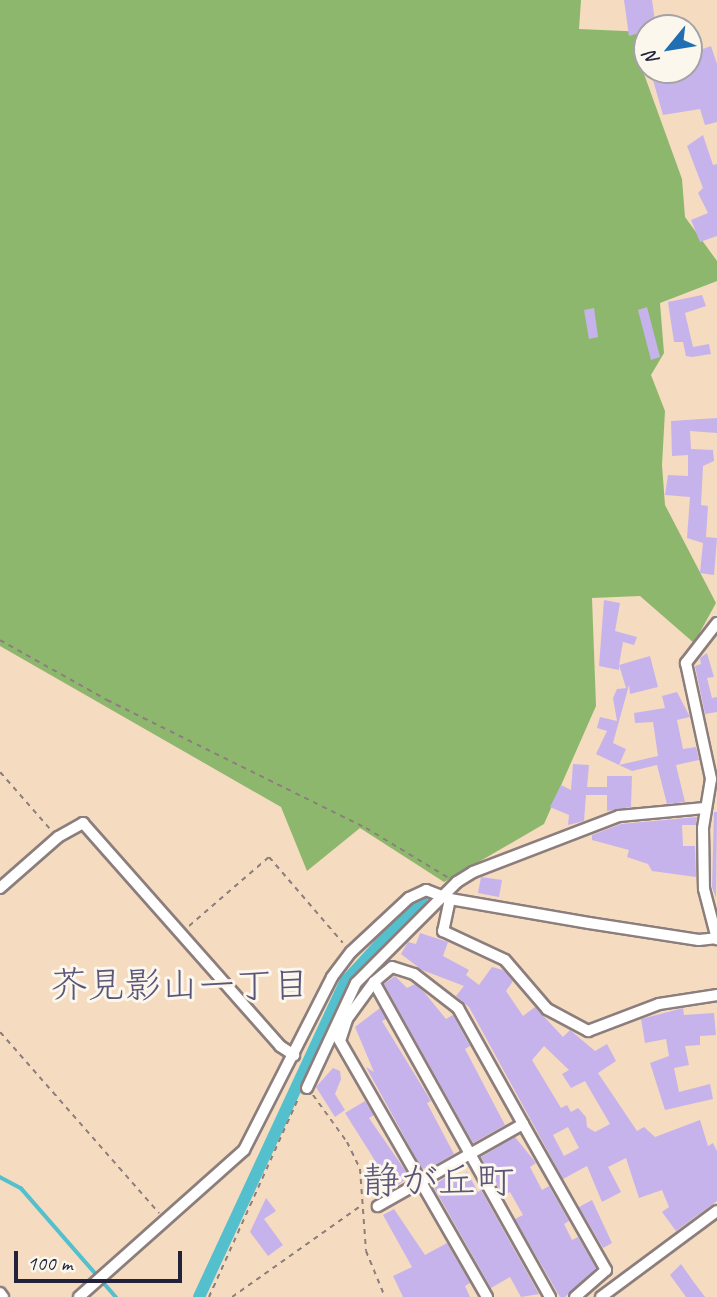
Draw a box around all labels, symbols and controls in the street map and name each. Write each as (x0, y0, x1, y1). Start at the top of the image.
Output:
north arrow (633, 14, 703, 84)
text: N (638, 47, 665, 70)
district label: 芥見影山一丁目 (51, 963, 309, 1007)
district label: 静が丘町 (362, 1158, 514, 1204)
scale bar (18, 1238, 186, 1282)
text: 100 m (27, 1250, 72, 1276)

